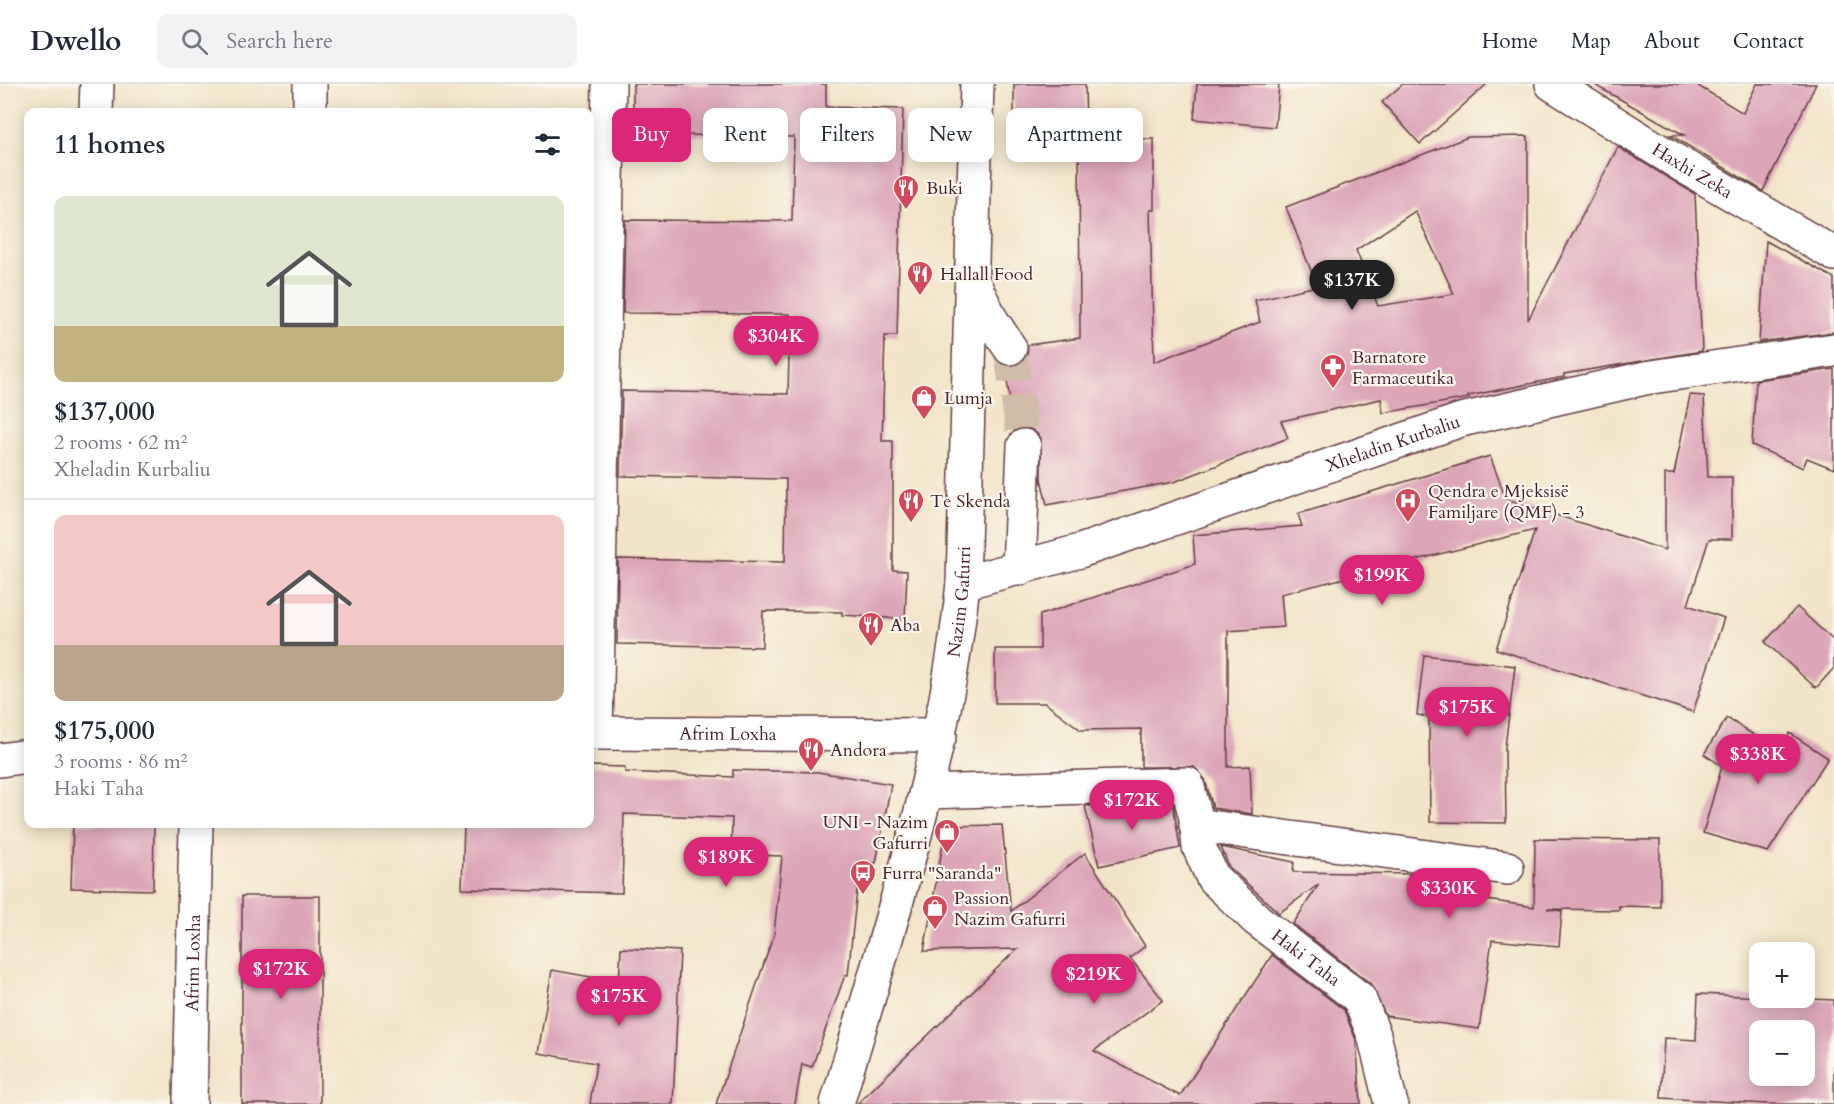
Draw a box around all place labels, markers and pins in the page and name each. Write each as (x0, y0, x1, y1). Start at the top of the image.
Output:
restaurant icon: Buki (891, 173, 921, 211)
place label: Buki (926, 176, 963, 201)
restaurant icon: Hallall Food (905, 259, 935, 297)
pin: $137K (1310, 260, 1394, 311)
place label: Hallall Food (940, 262, 1033, 287)
pin: $304K (734, 316, 818, 367)
place label: Barnatore Farmaceutika (1352, 345, 1454, 391)
pharmacy icon: Barnatore Farmaceutika (1318, 352, 1348, 390)
shop icon: Lumja (909, 383, 939, 421)
place label: Lumja (944, 386, 993, 411)
place label: Qendra e Mjeksisë Familjare (QMF) - 3 (1428, 479, 1584, 525)
restaurant icon: Te Skenda (896, 486, 926, 524)
hospital icon: Qendra e Mjeksisë Familjare (QMF) - 3 (1393, 486, 1423, 524)
place label: Te Skenda (930, 489, 1011, 514)
pin: $199K (1340, 555, 1424, 606)
restaurant icon: Aba (856, 610, 886, 648)
place label: Aba (890, 613, 920, 638)
pin: $175K (1425, 687, 1509, 738)
pin: $338K (1716, 734, 1800, 785)
restaurant icon: Andora (796, 735, 826, 773)
place label: Andora (830, 738, 887, 763)
pin: $172K (1090, 780, 1174, 831)
place label: UNI - Nazim Gafurri (823, 810, 929, 856)
shop icon: UNI - Nazim Gafurri (932, 817, 962, 855)
pin: $189K (684, 837, 768, 888)
bus stop icon: Furra "Saranda" (848, 858, 878, 896)
place label: Furra "Saranda" (882, 861, 1001, 886)
pin: $330K (1407, 868, 1491, 919)
place label: Passion Nazim Gafurri (954, 886, 1066, 932)
shop icon: Passion Nazim Gafurri (920, 893, 950, 931)
pin: $172K (239, 949, 323, 1000)
pin: $219K (1052, 954, 1136, 1005)
pin: $175K (577, 976, 661, 1027)

